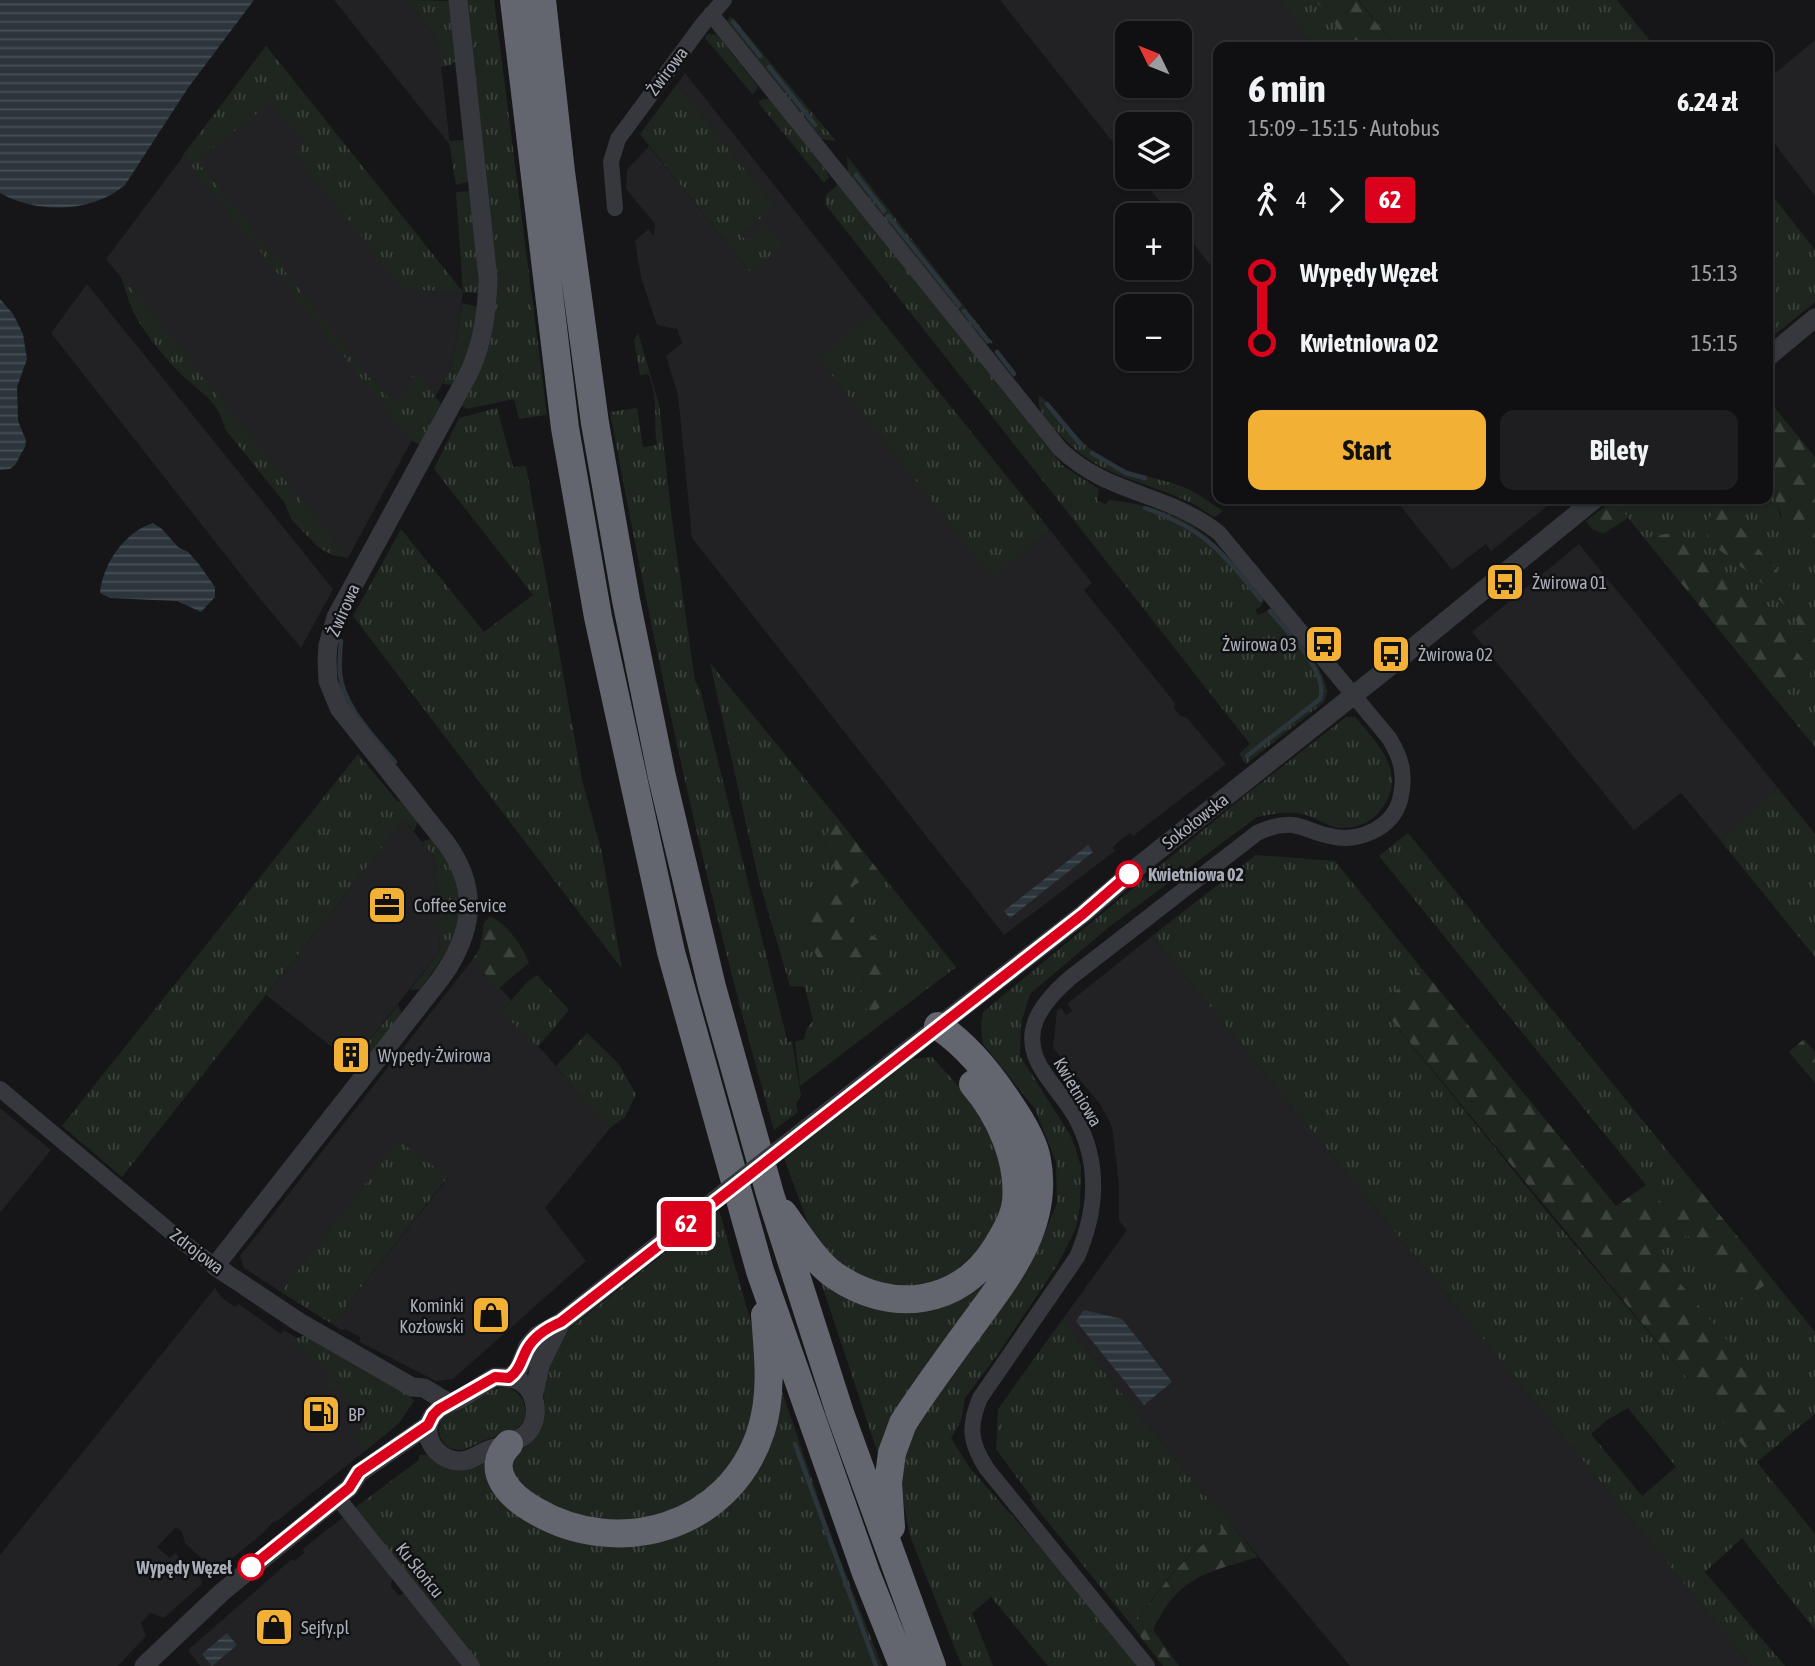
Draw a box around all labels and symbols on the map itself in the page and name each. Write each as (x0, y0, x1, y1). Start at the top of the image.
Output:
north arrow (1115, 21, 1192, 98)
street label: Żwirowa (642, 43, 692, 99)
bus stop icon: Żwirowa 01 (1484, 561, 1526, 603)
place label: Żwirowa 01 (1532, 572, 1607, 593)
street label: Żwirowa (322, 580, 364, 640)
bus stop icon: Żwirowa 03 (1303, 623, 1345, 665)
bus stop icon: Żwirowa 02 (1370, 633, 1412, 675)
place label: Żwirowa 03 (1222, 634, 1297, 655)
place label: Żwirowa 02 (1418, 644, 1493, 665)
street label: Sokołowska (1158, 789, 1232, 853)
marker: Kwietniowa 02 (1116, 861, 1142, 887)
place label: Kwietniowa 02 (1148, 864, 1244, 885)
office icon: Coffee Service (366, 884, 408, 926)
place label: Coffee Service (414, 895, 506, 916)
building icon: Wypędy-Żwirowa (330, 1034, 372, 1076)
place label: Wypędy-Żwirowa (378, 1045, 491, 1066)
street label: Kwietniowa (1049, 1054, 1107, 1130)
line badge: 62 (654, 1201, 718, 1247)
street label: Zdrojowa (166, 1224, 228, 1278)
shop icon: Kominki Kozłowski (470, 1294, 512, 1336)
place label: Kominki Kozłowski (399, 1295, 464, 1337)
fuel station icon: BP (300, 1393, 342, 1435)
place label: BP (348, 1404, 366, 1425)
street label: Ku Słońcu (392, 1538, 448, 1602)
marker: Wypędy Węzeł (238, 1554, 264, 1580)
place label: Wypędy Węzeł (136, 1557, 232, 1578)
shop icon: Sejfy.pl (253, 1606, 295, 1648)
place label: Sejfy.pl (301, 1617, 349, 1638)

